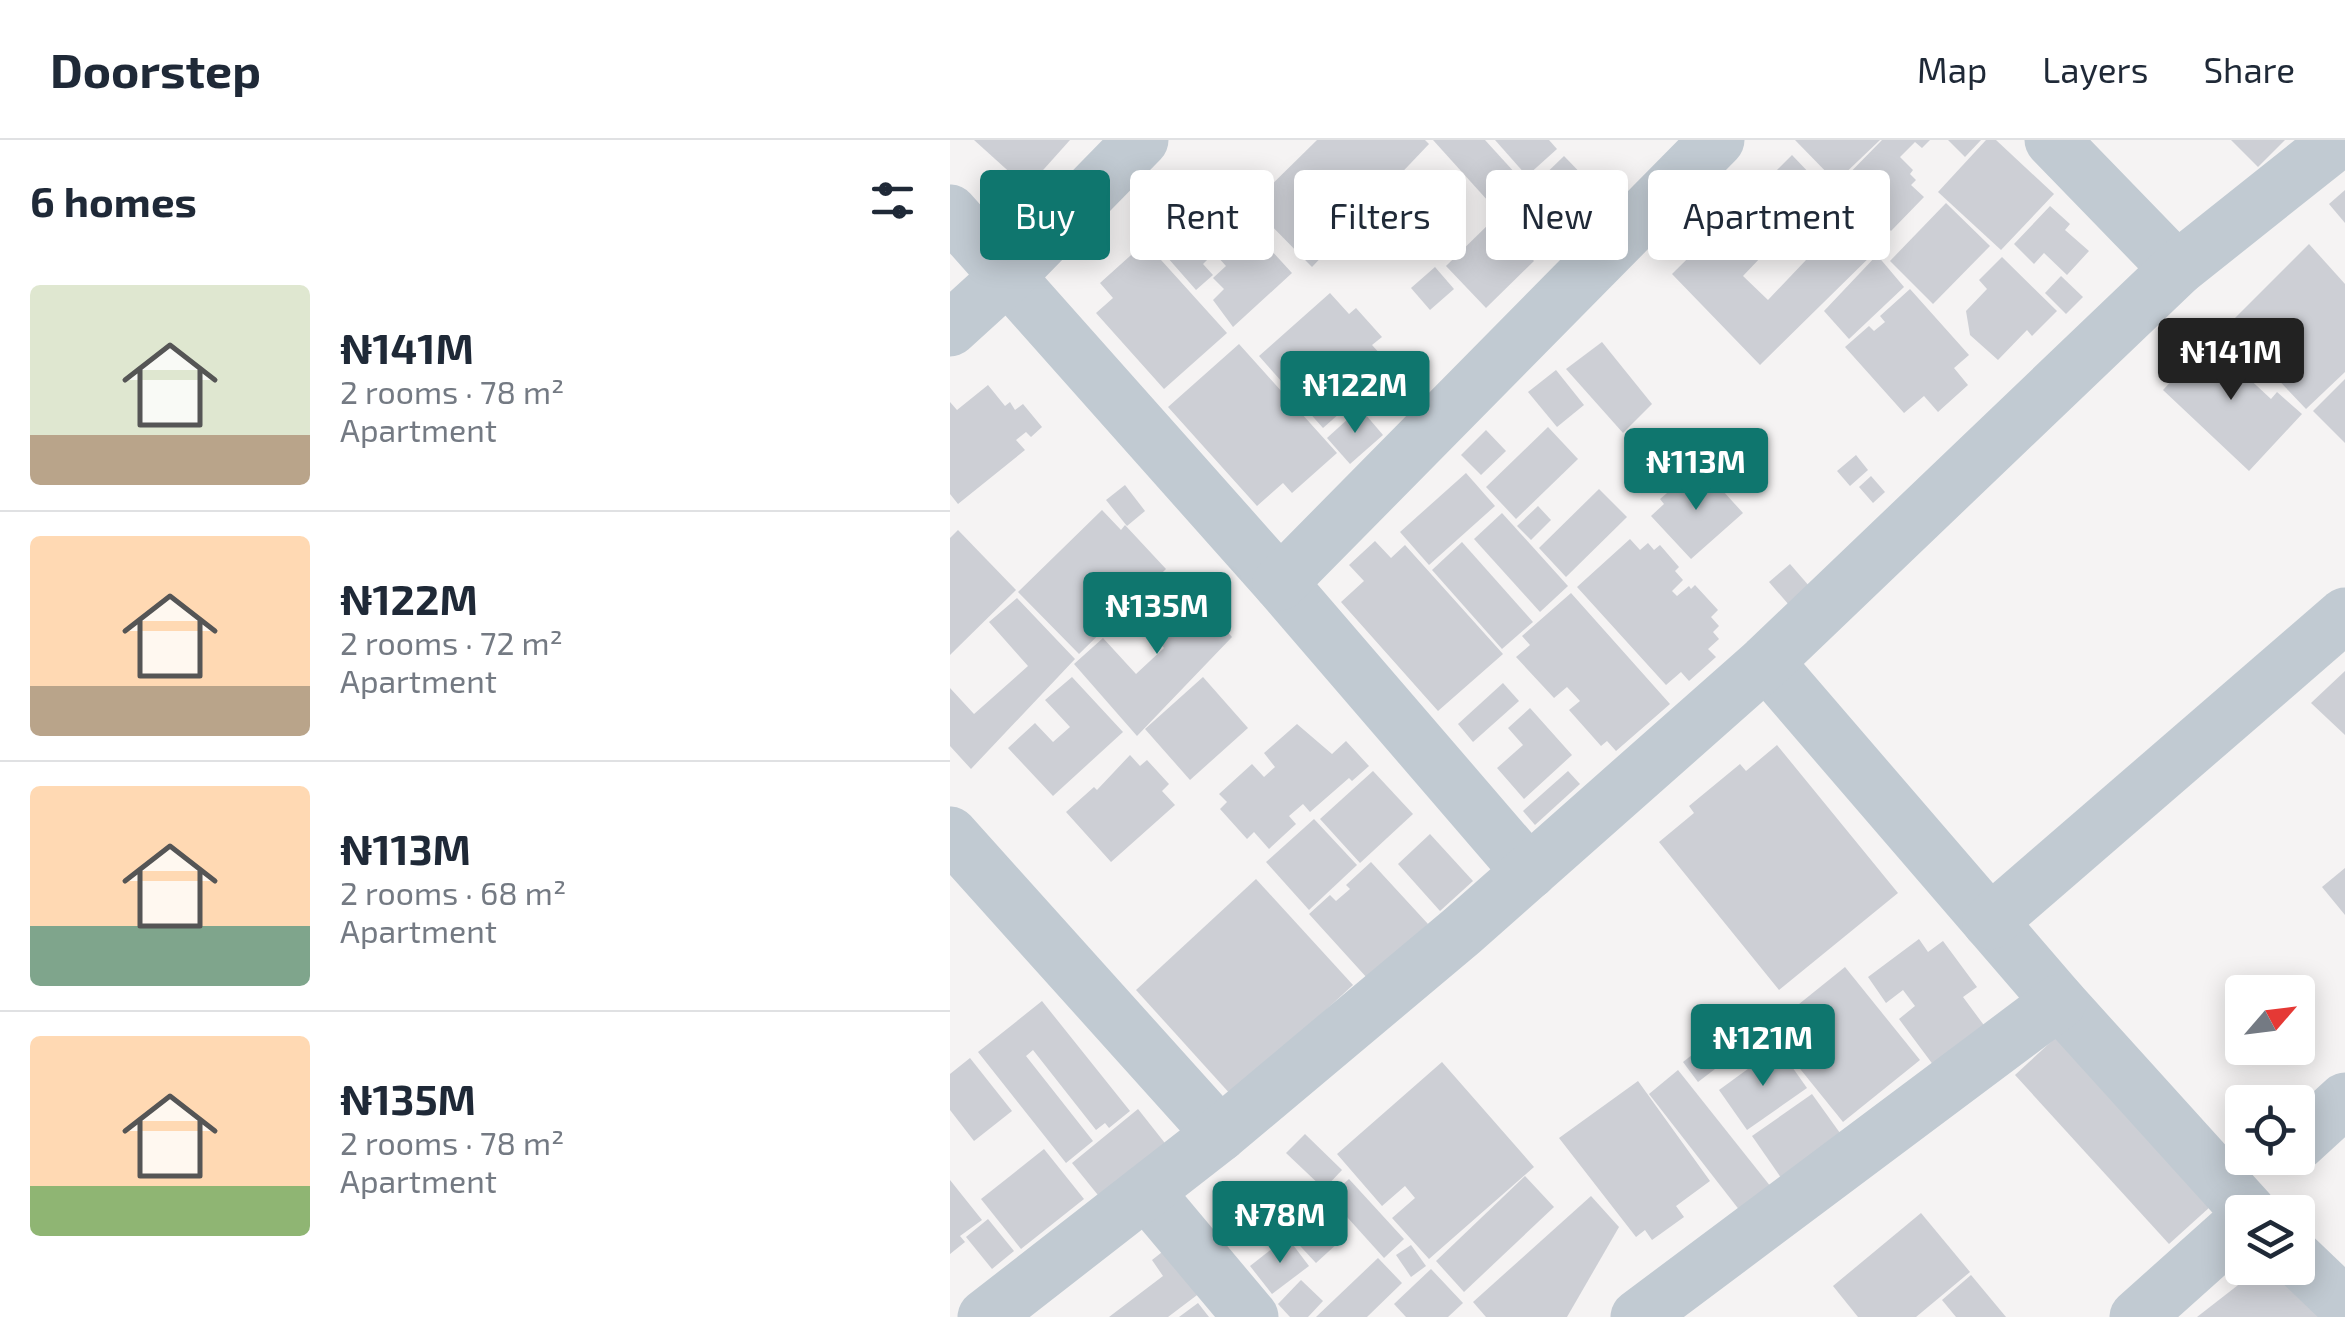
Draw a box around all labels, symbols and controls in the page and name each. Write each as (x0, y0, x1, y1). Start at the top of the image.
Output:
text: Doorstep (50, 40, 261, 98)
text: Map (1917, 48, 1987, 90)
text: Layers (2042, 48, 2148, 90)
text: Share (2203, 48, 2295, 90)
chip: Buy (980, 170, 1110, 260)
chip: Rent (1130, 170, 1274, 260)
chip: Filters (1294, 170, 1466, 260)
chip: New (1486, 170, 1628, 260)
chip: Apartment (1648, 170, 1890, 260)
icon: filters (865, 173, 920, 228)
text: 6 homes (30, 175, 197, 225)
pin: ₦141M (2161, 318, 2301, 403)
text: ₦141M (340, 322, 474, 372)
icon: home (110, 325, 230, 445)
text: ₦141M (2180, 331, 2282, 369)
pin: ₦122M (1285, 351, 1425, 436)
text: ₦122M (1302, 364, 1408, 402)
text: 2 rooms · 78 m² (340, 372, 564, 410)
text: Apartment (340, 410, 497, 448)
pin: ₦113M (1626, 428, 1766, 513)
text: ₦113M (1646, 441, 1746, 479)
pin: ₦135M (1087, 572, 1227, 657)
text: ₦122M (340, 573, 478, 623)
icon: home (110, 576, 230, 696)
text: ₦135M (1105, 585, 1209, 623)
text: 2 rooms · 72 m² (340, 623, 563, 661)
text: Apartment (340, 661, 497, 699)
text: ₦113M (340, 823, 471, 873)
icon: home (110, 826, 230, 946)
text: 2 rooms · 68 m² (340, 873, 566, 911)
text: Apartment (340, 911, 497, 949)
north arrow (2225, 975, 2315, 1065)
map controls (2225, 975, 2315, 1285)
pin: ₦121M (1693, 1004, 1833, 1089)
text: ₦121M (1713, 1017, 1813, 1055)
text: ₦135M (340, 1073, 476, 1123)
icon: home (110, 1076, 230, 1196)
button: locate (2225, 1085, 2315, 1175)
text: 2 rooms · 78 m² (340, 1123, 564, 1161)
text: Apartment (340, 1161, 497, 1199)
pin: ₦78M (1221, 1181, 1339, 1266)
text: ₦78M (1235, 1194, 1325, 1232)
button: layers (2225, 1195, 2315, 1285)

